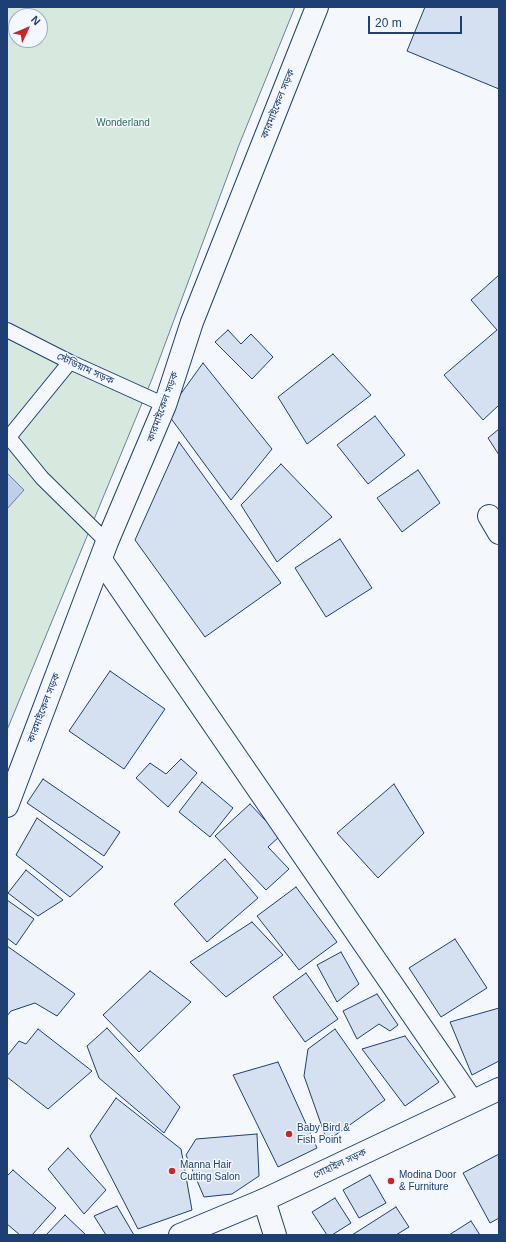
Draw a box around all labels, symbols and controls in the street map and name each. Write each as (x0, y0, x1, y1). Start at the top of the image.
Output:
north arrow (8, 8, 48, 48)
scale bar (370, 8, 464, 34)
text: N (29, 13, 43, 27)
text: 20 m (375, 16, 402, 30)
street label: কারমাইকেল সড়ক (259, 67, 297, 141)
park label: Wonderland (96, 117, 150, 129)
street label: স্টেডিয়াম সড়ক (55, 351, 115, 387)
street label: কারমাইকেল সড়ক (145, 370, 181, 444)
street label: কারমাইকেল সড়ক (25, 671, 63, 745)
place label: Baby Bird & Fish Point (297, 1122, 350, 1146)
marker: Baby Bird & Fish Point (284, 1129, 294, 1139)
street label: গোহাইল সড়ক (312, 1146, 368, 1182)
place label: Manna Hair Cutting Salon (180, 1159, 240, 1182)
marker: Manna Hair Cutting Salon (167, 1166, 177, 1176)
place label: Modina Door & Furniture (399, 1169, 456, 1192)
marker: Modina Door & Furniture (386, 1176, 396, 1186)

